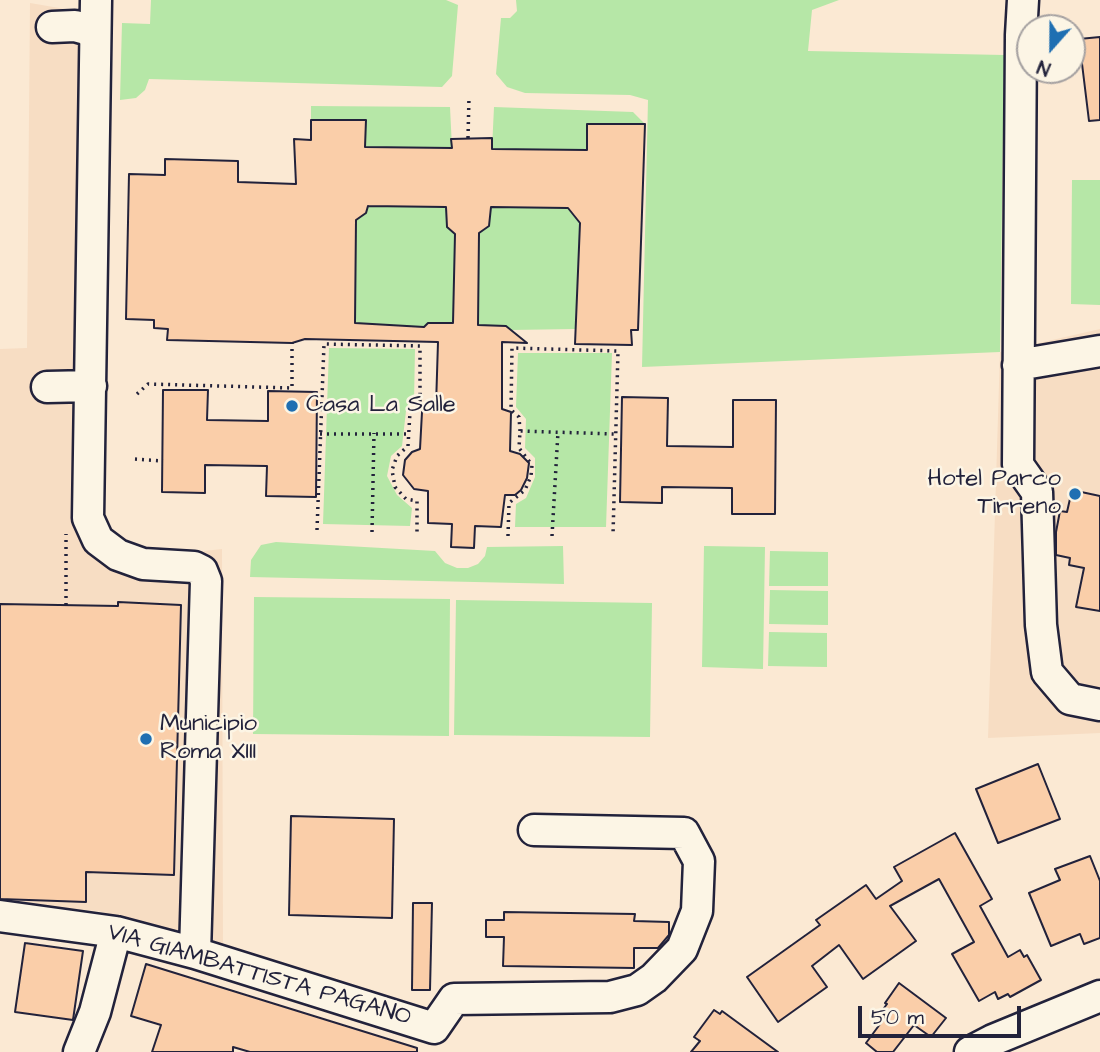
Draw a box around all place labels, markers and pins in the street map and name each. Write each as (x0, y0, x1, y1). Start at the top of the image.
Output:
place label: Casa La Salle (306, 392, 456, 420)
marker: Casa La Salle (284, 398, 300, 414)
place label: Hotel Parco Tirreno (927, 466, 1061, 522)
marker: Hotel Parco Tirreno (1067, 486, 1083, 502)
place label: Municipio Roma XIII (160, 711, 257, 767)
marker: Municipio Roma XIII (138, 731, 154, 747)

